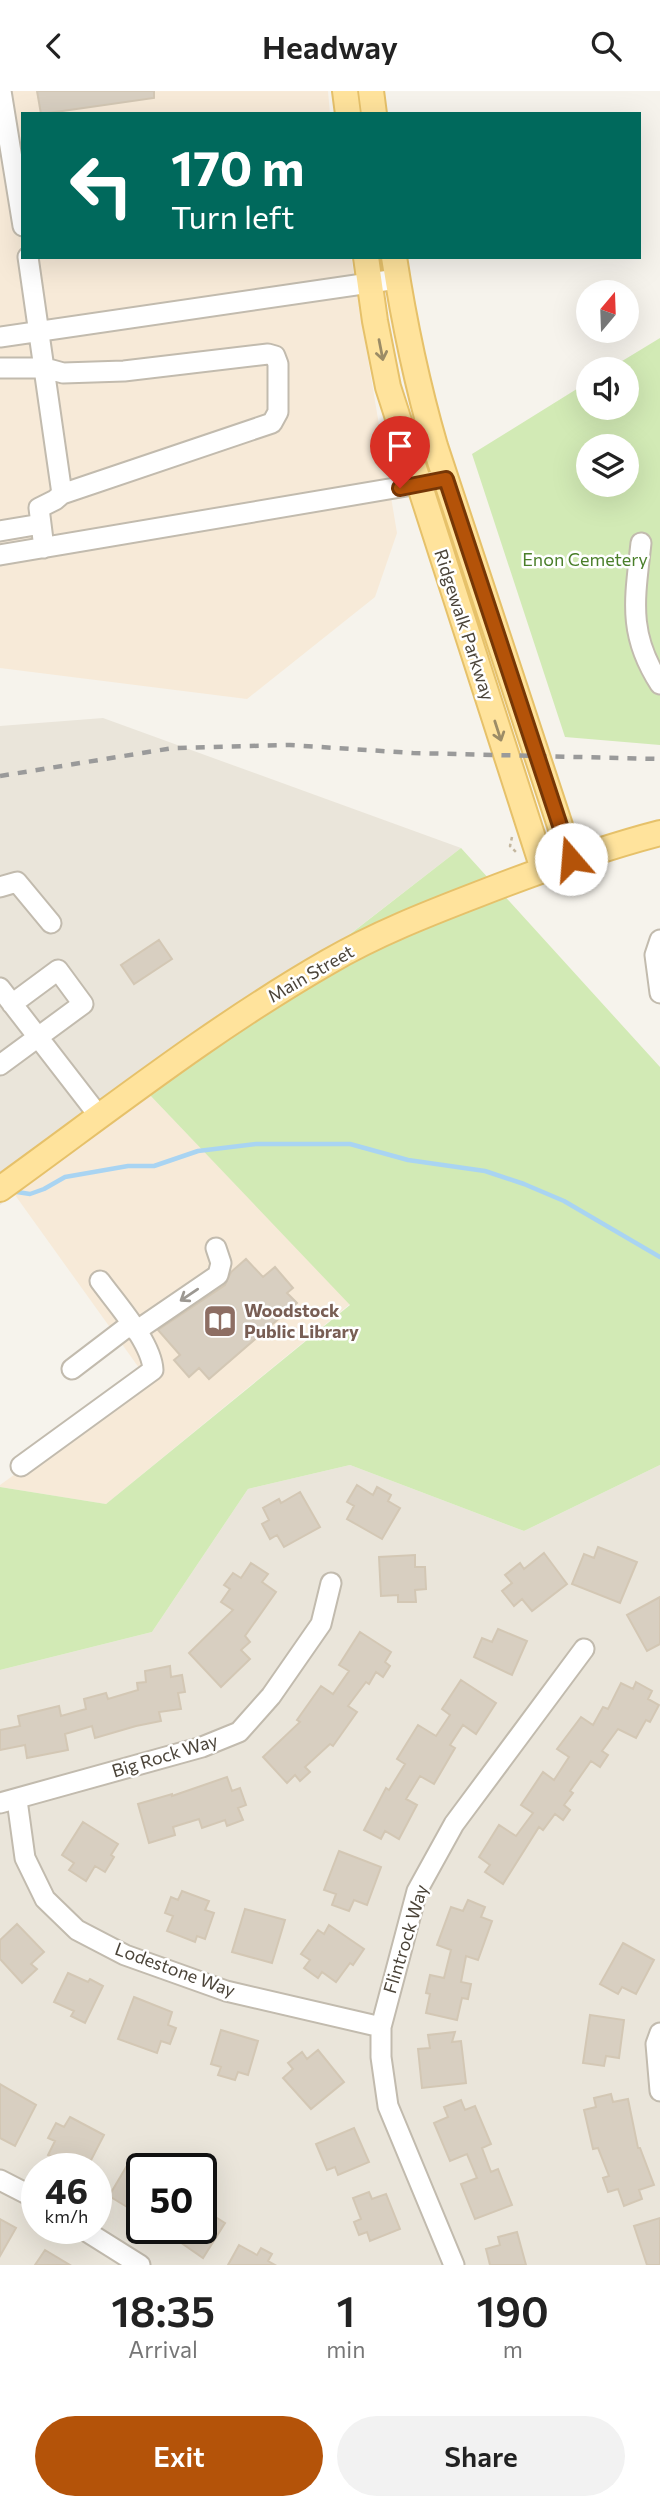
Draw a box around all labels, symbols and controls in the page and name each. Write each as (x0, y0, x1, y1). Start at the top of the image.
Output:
text: Headway (262, 26, 398, 66)
icon: back (35, 27, 73, 65)
icon: search (587, 27, 625, 65)
text: 170 m (171, 136, 304, 196)
icon: left (56, 140, 147, 231)
text: Turn left (171, 196, 295, 236)
north arrow (576, 280, 639, 343)
map controls (576, 280, 639, 497)
one-way arrow (374, 338, 388, 361)
button: sound (576, 357, 639, 420)
pin (370, 416, 430, 488)
icon: arrive (381, 427, 419, 465)
button: layers (576, 434, 639, 497)
street label: Ridgewalk Parkway (430, 546, 500, 703)
park label: Enon Cemetery (522, 548, 648, 570)
one-way arrow (493, 719, 505, 741)
position arrow (534, 822, 608, 896)
street label: Main Street (264, 940, 357, 1007)
one-way arrow (180, 1288, 199, 1302)
place label: Woodstock Public Library (244, 1299, 359, 1342)
library icon: Woodstock Public Library (201, 1302, 239, 1340)
street label: Big Rock Way (109, 1728, 220, 1782)
street label: Flintrock Way (378, 1882, 432, 1996)
street label: Lodestone Way (112, 1937, 238, 2001)
speed limit sign: 50 (126, 2153, 217, 2244)
text: 46 (45, 2168, 88, 2211)
text: km/h (45, 2205, 88, 2227)
text: 18:35 (111, 2284, 215, 2336)
text: 1 (336, 2284, 355, 2336)
text: 190 (477, 2284, 549, 2336)
text: Arrival (128, 2335, 198, 2363)
text: min (326, 2335, 365, 2363)
text: m (503, 2335, 523, 2363)
button: Exit (35, 2416, 323, 2496)
button: Share (337, 2416, 625, 2496)

